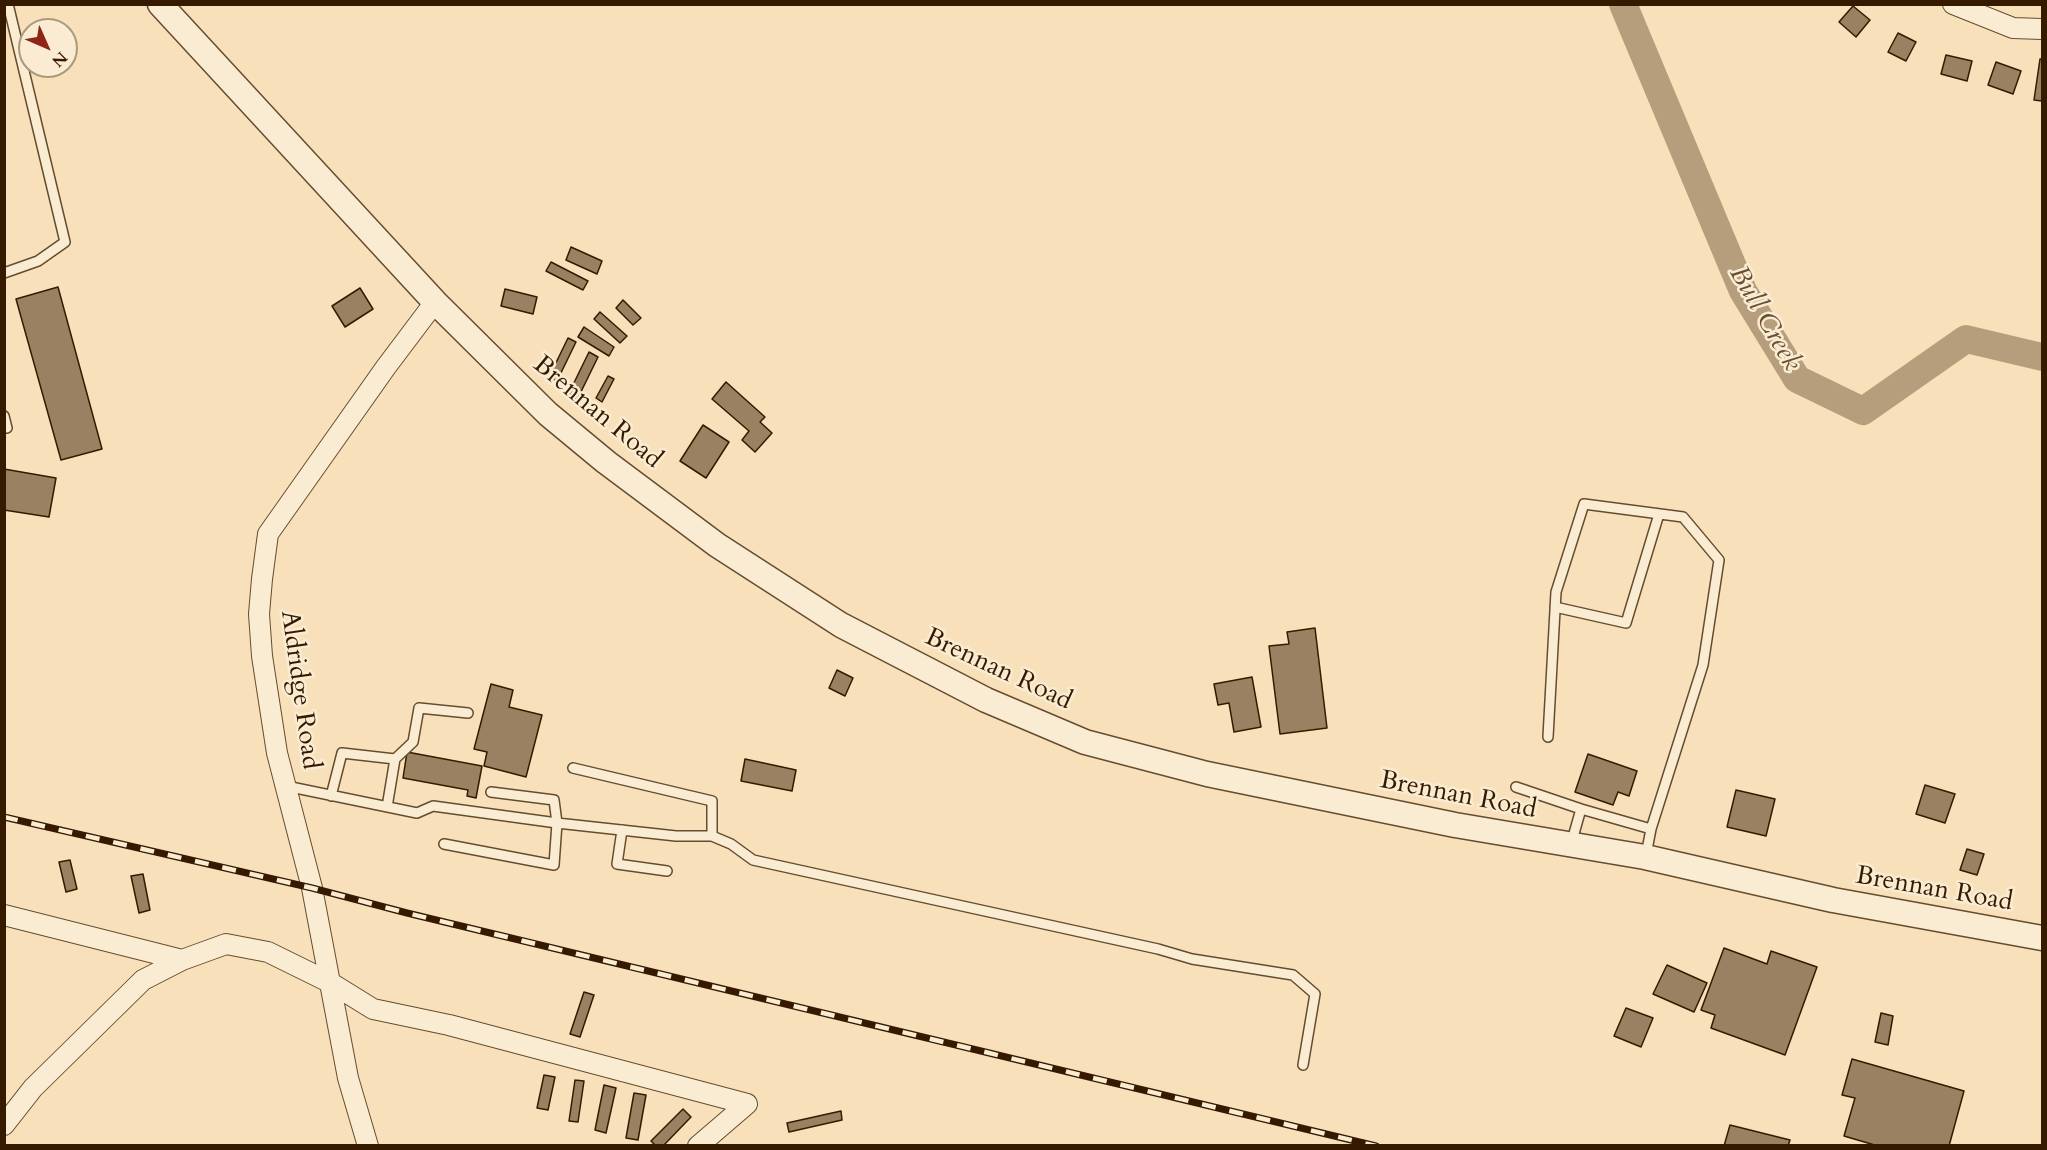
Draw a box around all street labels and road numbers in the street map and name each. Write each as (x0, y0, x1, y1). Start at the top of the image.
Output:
street label: Brennan Road (526, 350, 668, 476)
street label: Aldridge Road (272, 609, 326, 771)
street label: Brennan Road (920, 622, 1076, 718)
street label: Brennan Road (1377, 766, 1539, 826)
street label: Brennan Road (1853, 861, 2015, 919)

